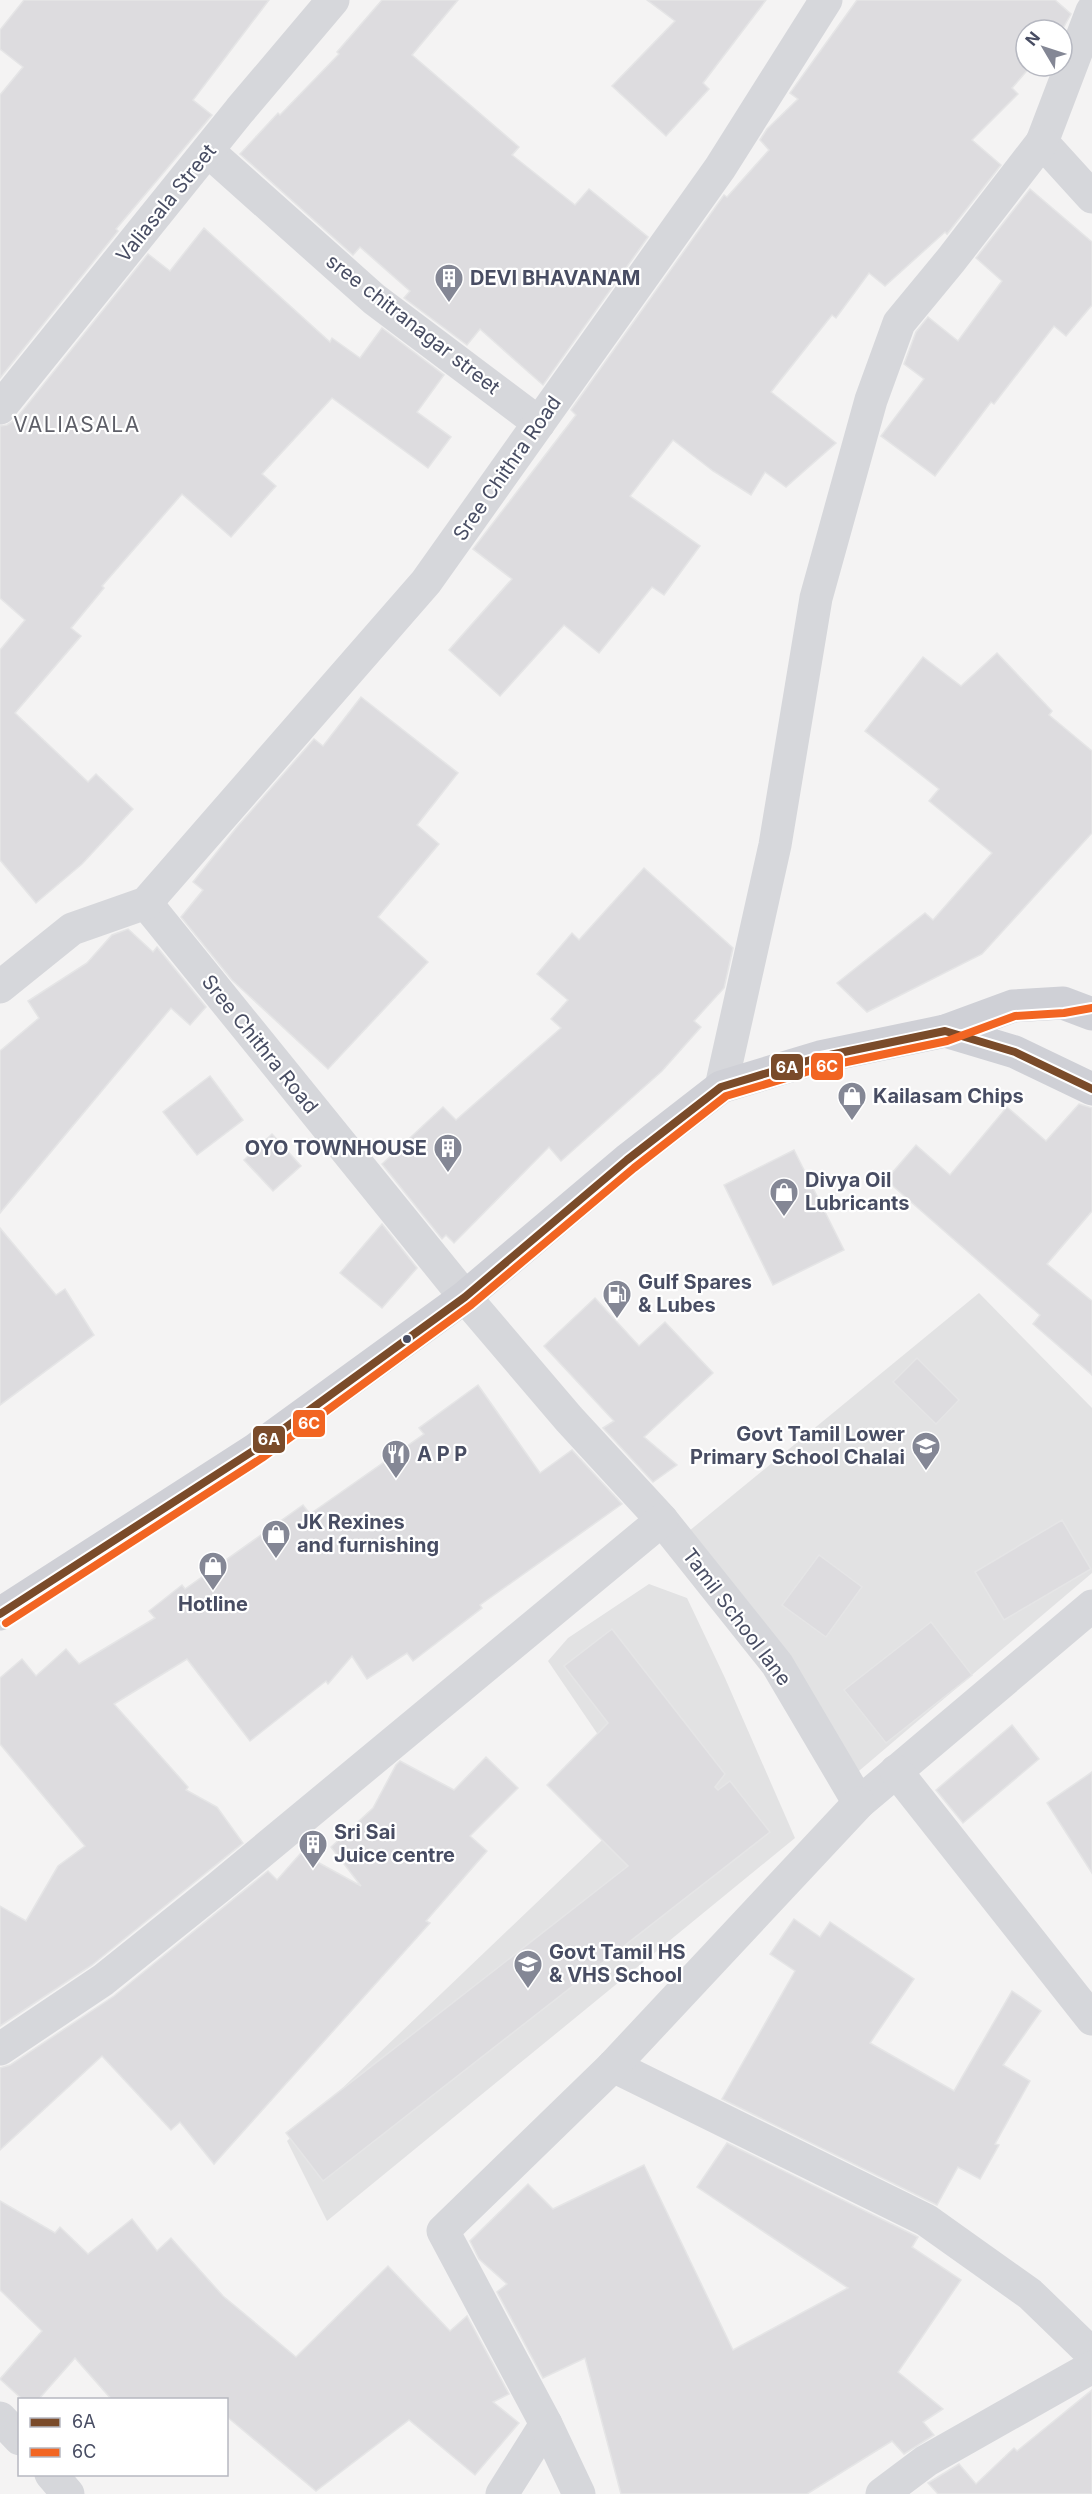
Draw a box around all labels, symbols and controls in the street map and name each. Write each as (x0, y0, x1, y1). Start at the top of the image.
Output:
north arrow (1014, 18, 1074, 78)
text: N (1021, 28, 1044, 50)
street label: Valiasala Street (111, 139, 221, 267)
street label: sree chitranagar street (321, 249, 505, 400)
building icon: DEVI BHAVANAM (433, 262, 465, 304)
place label: DEVI BHAVANAM (470, 266, 641, 290)
street label: Sree Chithra Road (448, 391, 566, 545)
district label: VALIASALA (13, 412, 141, 437)
street label: Sree Chithra Road (197, 970, 323, 1118)
line badge: 6C (810, 1052, 844, 1081)
line badge: 6A (770, 1053, 804, 1081)
text: 6C (816, 1056, 838, 1076)
text: 6A (776, 1057, 798, 1077)
shop icon: Kailasam Chips (836, 1080, 868, 1122)
place label: Kailasam Chips (873, 1084, 1024, 1108)
building icon: OYO TOWNHOUSE (432, 1132, 464, 1174)
place label: OYO TOWNHOUSE (245, 1136, 427, 1160)
place label: Divya Oil Lubricants (805, 1168, 909, 1215)
shop icon: Divya Oil Lubricants (768, 1176, 800, 1218)
place label: Gulf Spares & Lubes (638, 1270, 752, 1317)
fuel station icon: Gulf Spares & Lubes (601, 1278, 633, 1320)
unlabelled marker (401, 1333, 413, 1345)
line badge: 6C (292, 1409, 326, 1438)
text: 6C (298, 1413, 320, 1433)
place label: Govt Tamil Lower Primary School Chalai (690, 1422, 905, 1469)
line badge: 6A (252, 1425, 286, 1454)
text: 6A (258, 1429, 280, 1449)
school or university icon: Govt Tamil Lower Primary School Chalai (910, 1430, 942, 1472)
restaurant icon: A P P (380, 1438, 412, 1480)
place label: A P P (417, 1442, 467, 1466)
place label: JK Rexines and furnishing (297, 1510, 439, 1557)
shop icon: JK Rexines and furnishing (260, 1518, 292, 1560)
street label: Tamil School lane (678, 1544, 796, 1690)
shop icon: Hotline (197, 1550, 229, 1592)
place label: Hotline (178, 1592, 248, 1616)
place label: Sri Sai Juice centre (334, 1820, 455, 1867)
building icon: Sri Sai Juice centre (297, 1828, 329, 1870)
place label: Govt Tamil HS & VHS School (549, 1940, 686, 1987)
school or university icon: Govt Tamil HS & VHS School (512, 1948, 544, 1990)
legend (18, 2398, 228, 2476)
text: 6A (72, 2411, 96, 2432)
text: 6C (72, 2441, 96, 2462)

